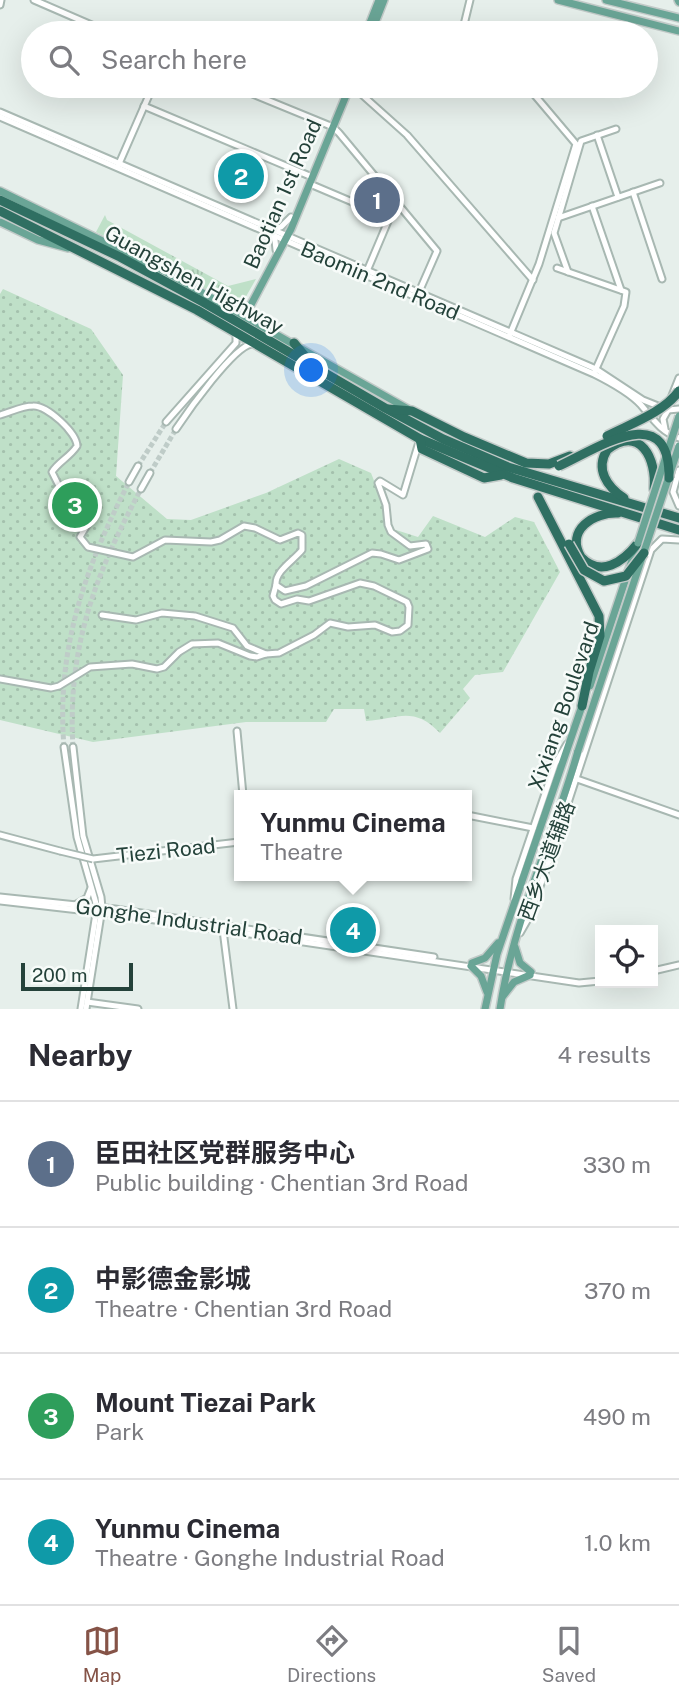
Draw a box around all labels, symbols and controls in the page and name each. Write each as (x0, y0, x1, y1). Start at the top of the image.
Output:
search box (21, 21, 658, 98)
icon: search (45, 41, 83, 79)
text: Search here (101, 44, 247, 75)
street label: Baotian 1st Road (238, 115, 327, 273)
pin: 2 (218, 150, 264, 202)
pin: 1 (354, 174, 400, 226)
street label: Guangshen Highway (100, 220, 288, 339)
street label: Baomin 2nd Road (297, 236, 463, 325)
your location (294, 353, 328, 387)
pin: 3 (52, 479, 98, 531)
street label: Xixiang Boulevard (523, 618, 604, 794)
popup (234, 790, 472, 881)
street label: 西乡大道辅路 (513, 797, 580, 924)
text: Yunmu Cinema (260, 807, 446, 838)
street label: Tiezi Road (115, 833, 217, 868)
text: Theatre (260, 838, 343, 865)
street label: Gonghe Industrial Road (74, 893, 304, 950)
pin: 4 (330, 904, 376, 956)
map controls (595, 925, 658, 988)
button: locate (595, 925, 658, 988)
scale bar (21, 960, 133, 992)
text: 200 m (32, 964, 88, 986)
text: Nearby (28, 1037, 132, 1073)
text: 4 results (557, 1041, 651, 1068)
text: 臣田社区党群服务中心 (95, 1137, 355, 1168)
text: 1 (46, 1151, 56, 1178)
text: 330 m (583, 1151, 651, 1178)
text: Public building · Chentian 3rd Road (95, 1169, 468, 1196)
text: 中影德金影城 (95, 1263, 251, 1294)
text: 2 (44, 1277, 58, 1304)
text: 370 m (584, 1277, 651, 1304)
text: Theatre · Chentian 3rd Road (95, 1295, 392, 1322)
text: Mount Tiezai Park (95, 1387, 316, 1418)
text: 3 (43, 1403, 59, 1430)
text: 490 m (583, 1403, 651, 1430)
text: Park (95, 1418, 144, 1445)
text: Yunmu Cinema (95, 1513, 280, 1544)
text: 4 (43, 1529, 59, 1556)
text: 1.0 km (584, 1529, 651, 1556)
text: Theatre · Gonghe Industrial Road (95, 1544, 445, 1571)
tab: Map (83, 1622, 121, 1686)
tab: Directions (287, 1622, 376, 1686)
tab: Saved (542, 1622, 596, 1686)

